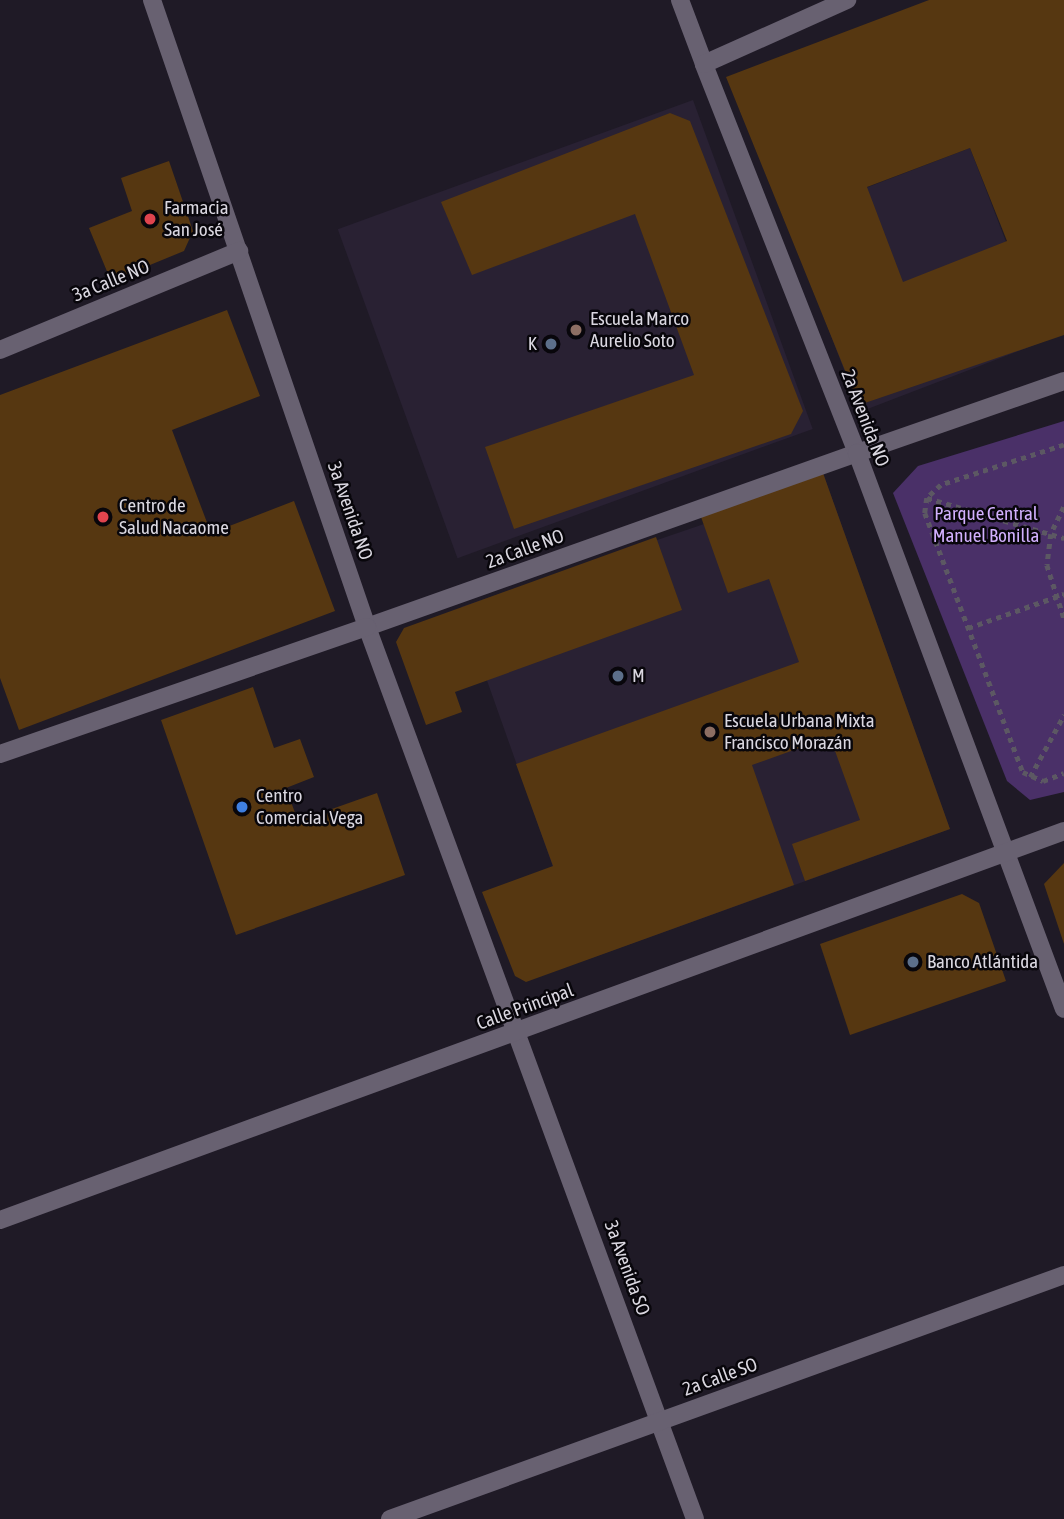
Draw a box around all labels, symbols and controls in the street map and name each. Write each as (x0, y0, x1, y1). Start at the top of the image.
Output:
place label: Farmacia San José (164, 197, 228, 241)
marker: Farmacia San José (142, 211, 158, 227)
street label: 3a Calle NO (69, 255, 153, 307)
place label: Escuela Marco Aurelio Soto (590, 308, 689, 352)
marker: Escuela Marco Aurelio Soto (568, 322, 584, 338)
place label: K (528, 333, 537, 355)
marker: K (543, 336, 559, 352)
street label: 2a Avenida NO (836, 366, 894, 470)
street label: 3a Avenida NO (323, 459, 377, 563)
place label: Centro de Salud Nacaome (119, 495, 229, 539)
park label: Parque Central Manuel Bonilla (933, 503, 1039, 547)
marker: Centro de Salud Nacaome (93, 507, 113, 527)
street label: 2a Calle NO (483, 524, 567, 574)
place label: M (632, 665, 645, 687)
marker: M (610, 668, 626, 684)
place label: Escuela Urbana Mixta Francisco Morazán (724, 710, 874, 754)
marker: Escuela Urbana Mixta Francisco Morazán (702, 724, 718, 740)
place label: Centro Comercial Vega (256, 785, 363, 829)
marker: Centro Comercial Vega (234, 799, 250, 815)
place label: Banco Atlántida (927, 951, 1038, 973)
marker: Banco Atlántida (905, 954, 921, 970)
street label: Calle Principal (474, 979, 576, 1035)
street label: 3a Avenida SO (599, 1218, 655, 1318)
street label: 2a Calle SO (679, 1353, 761, 1401)

